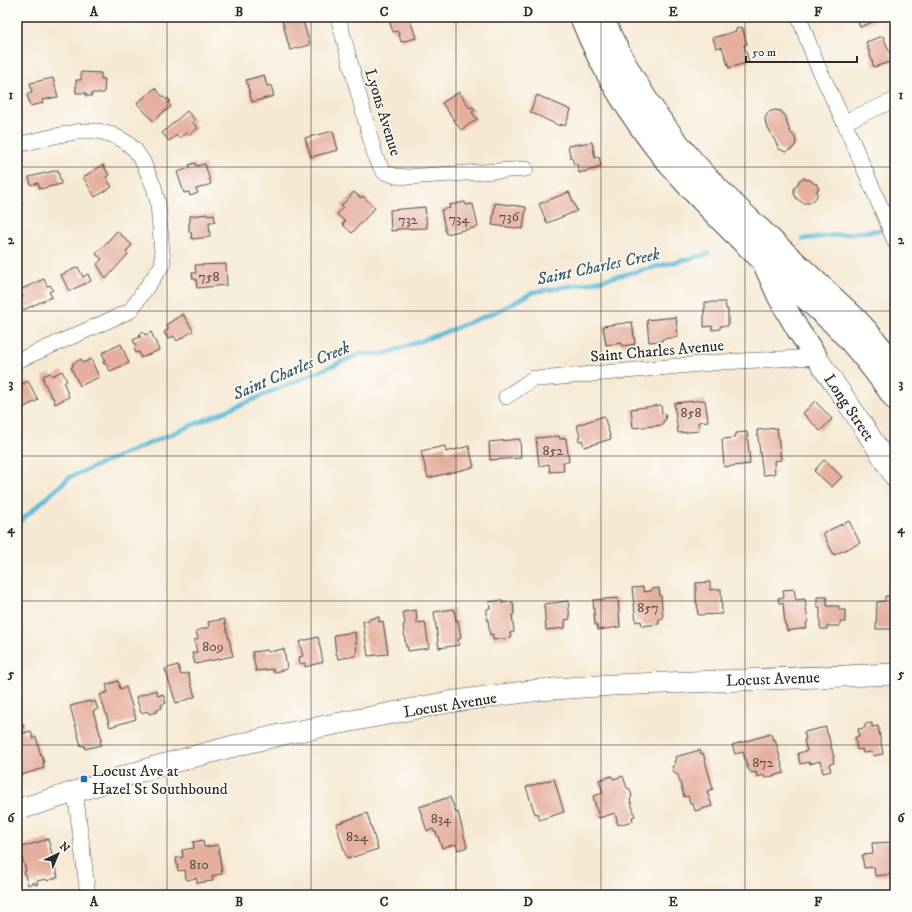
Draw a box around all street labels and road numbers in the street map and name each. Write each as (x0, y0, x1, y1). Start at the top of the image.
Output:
street label: Lyons Avenue (360, 66, 406, 159)
street label: Saint Charles Avenue (589, 335, 725, 367)
street label: Long Street (819, 370, 879, 445)
street label: Locust Avenue (726, 667, 821, 691)
street label: Locust Avenue (402, 688, 498, 722)

